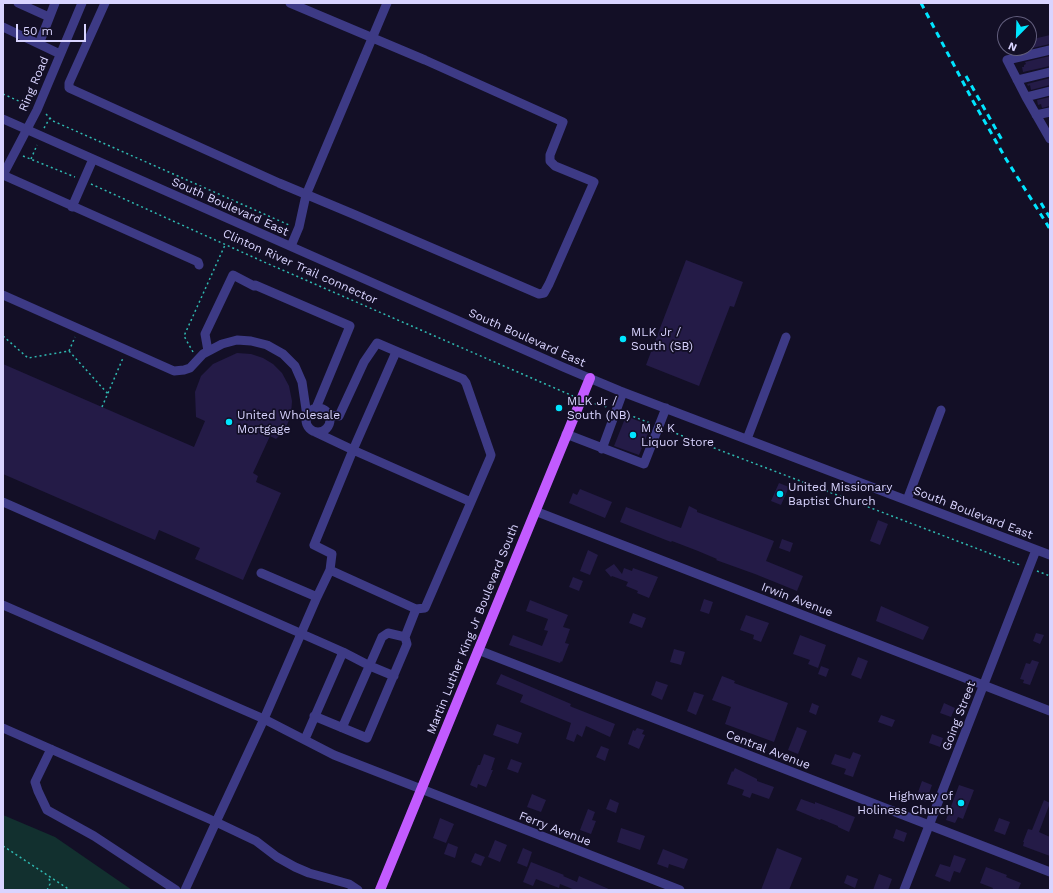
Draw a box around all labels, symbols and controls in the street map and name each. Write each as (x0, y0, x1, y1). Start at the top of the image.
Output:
scale bar (18, 16, 88, 42)
north arrow (997, 16, 1037, 56)
text: 50 m (23, 24, 53, 38)
text: N (1006, 39, 1019, 54)
street label: Ring Road (16, 54, 52, 114)
street label: South Boulevard East (169, 175, 291, 239)
street label: Clinton River Trail connector (220, 226, 380, 308)
street label: South Boulevard East (466, 306, 588, 370)
place label: MLK Jr / South (SB) (631, 325, 693, 353)
marker: MLK Jr / South (SB) (618, 334, 628, 344)
place label: MLK Jr / South (NB) (567, 394, 630, 422)
marker: MLK Jr / South (NB) (554, 403, 564, 413)
place label: United Wholesale Mortgage (237, 408, 340, 436)
marker: United Wholesale Mortgage (224, 417, 234, 427)
place label: M & K Liquor Store (641, 421, 714, 449)
marker: M & K Liquor Store (628, 430, 638, 440)
place label: United Missionary Baptist Church (788, 480, 892, 508)
street label: South Boulevard East (911, 484, 1035, 542)
marker: United Missionary Baptist Church (775, 489, 785, 499)
street label: Martin Luther King Jr Boulevard South (424, 522, 522, 736)
street label: Irwin Avenue (759, 580, 835, 620)
street label: Going Street (939, 679, 979, 753)
street label: Central Avenue (724, 727, 812, 773)
place label: Highway of Holiness Church (857, 789, 953, 817)
marker: Highway of Holiness Church (956, 798, 966, 808)
street label: Ferry Avenue (517, 809, 593, 849)

